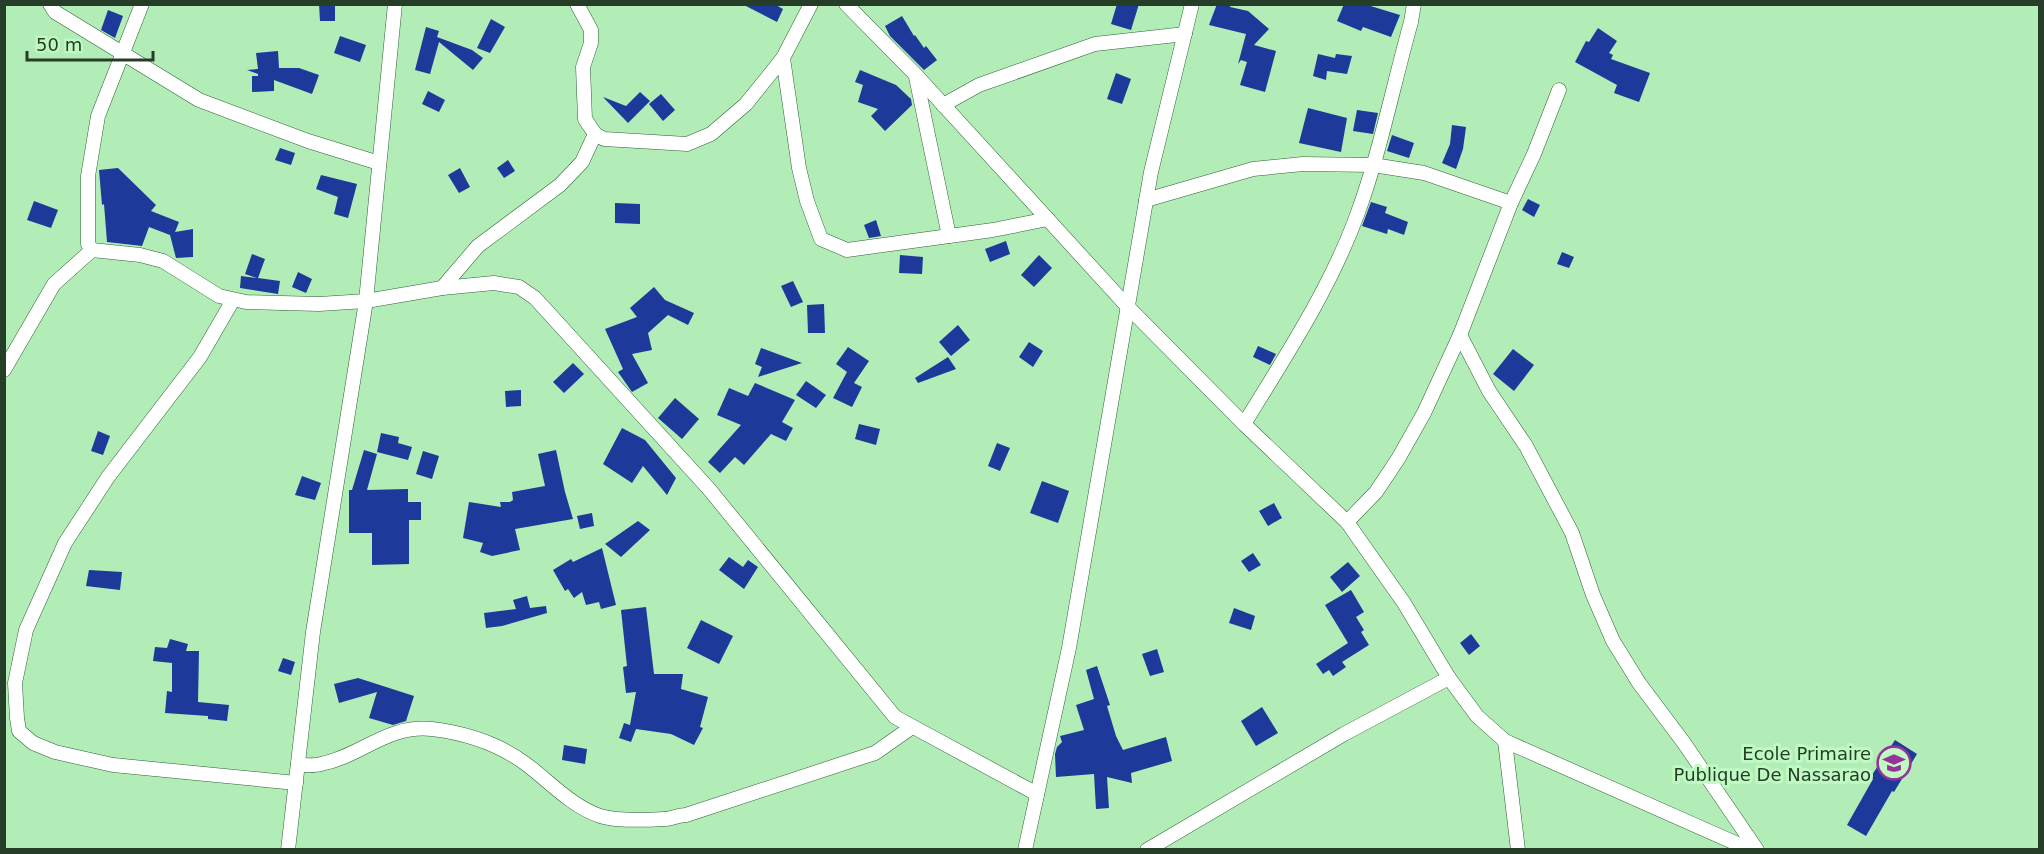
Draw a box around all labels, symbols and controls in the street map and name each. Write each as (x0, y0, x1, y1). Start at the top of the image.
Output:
scale bar (27, 24, 153, 62)
text: 50 m (36, 34, 82, 55)
place label: Ecole Primaire Publique De Nassarao (1674, 743, 1871, 785)
school or university icon: Ecole Primaire Publique De Nassarao (1876, 745, 1912, 781)

